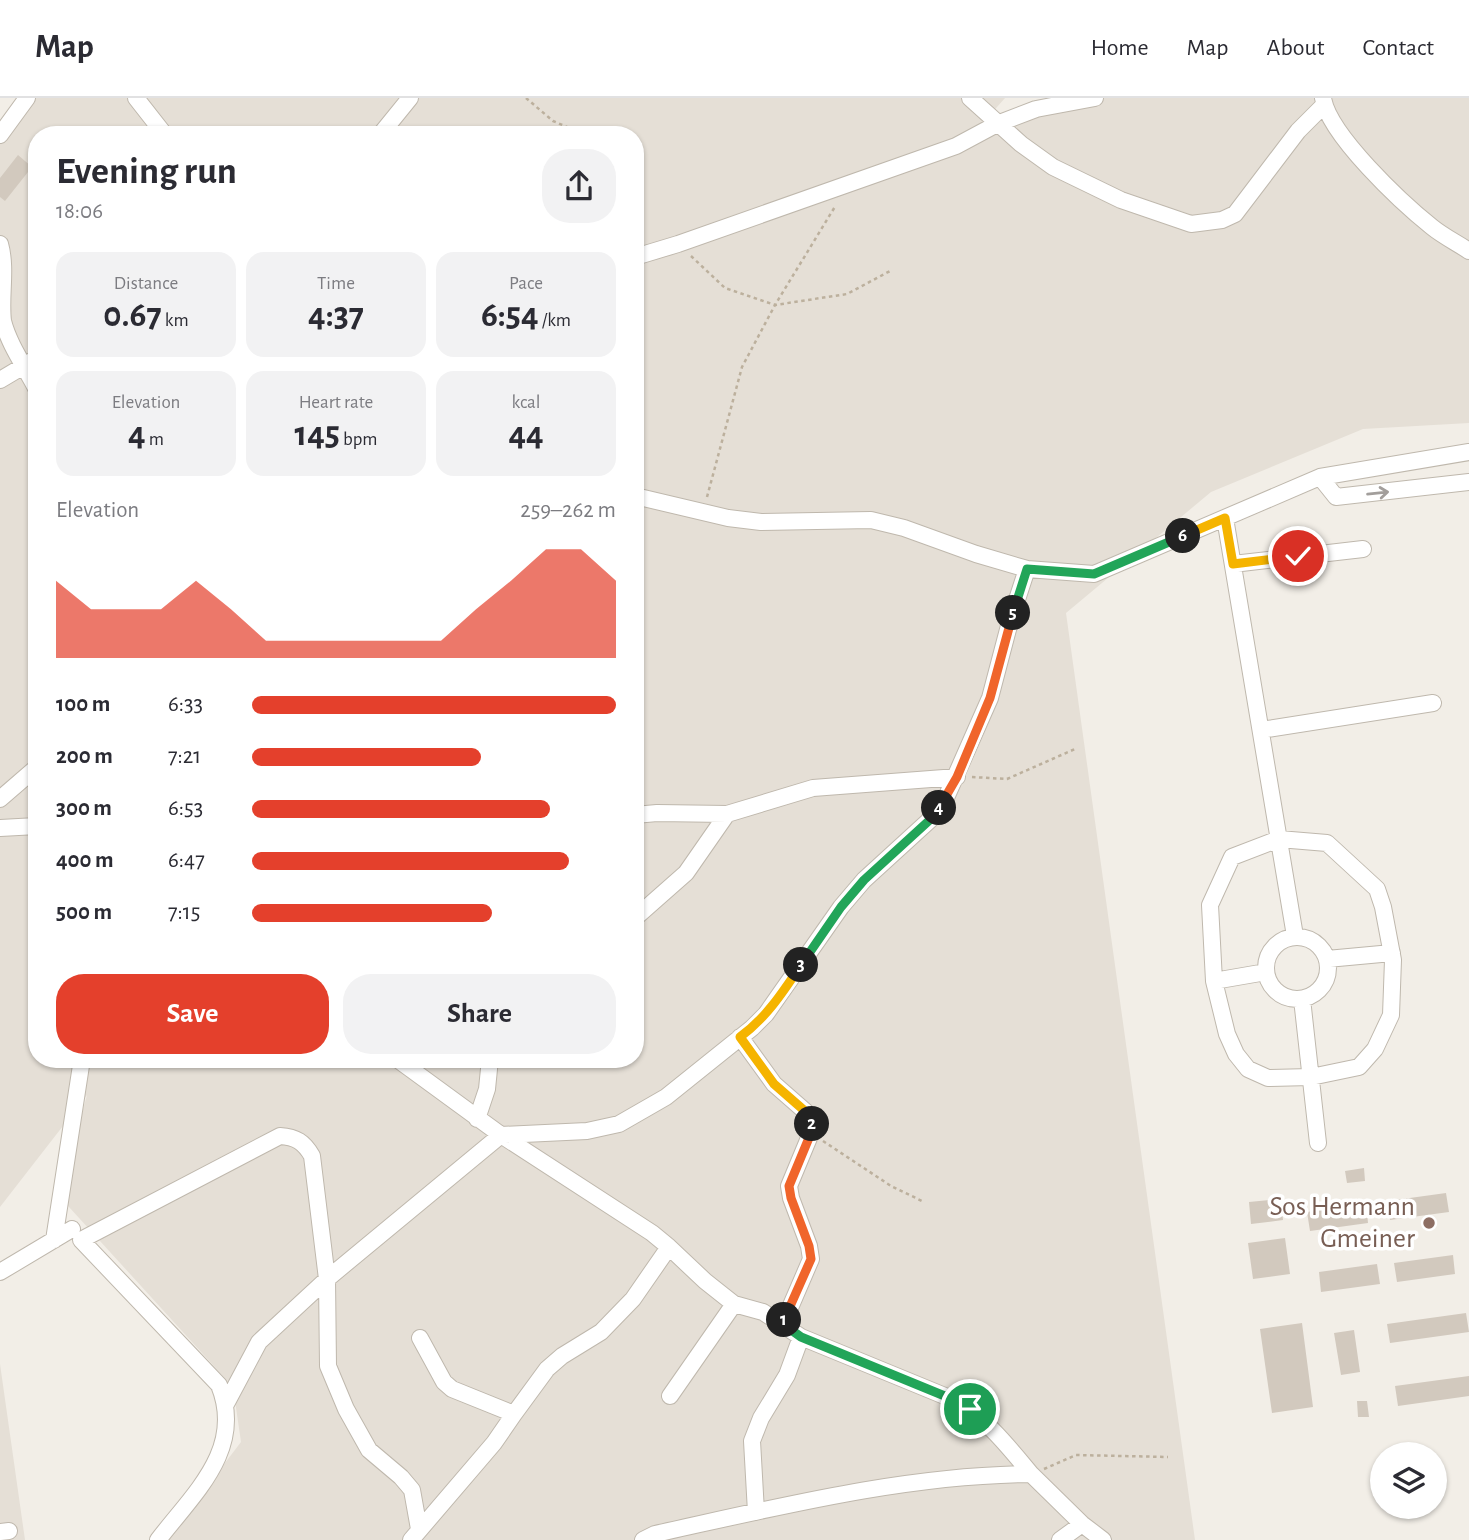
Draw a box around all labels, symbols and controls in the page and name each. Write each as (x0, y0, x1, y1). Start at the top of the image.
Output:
text: Map (35, 31, 94, 64)
text: Home (1091, 36, 1149, 60)
text: Map (1187, 36, 1229, 60)
text: About (1267, 36, 1324, 60)
text: Contact (1362, 36, 1434, 60)
button: share (542, 149, 616, 223)
text: Evening run (56, 153, 237, 191)
text: 18:06 (56, 200, 103, 223)
text: Distance (114, 274, 178, 293)
text: Time (317, 274, 355, 293)
text: Pace (509, 274, 543, 293)
text: 0.67 (103, 298, 162, 333)
text: 4:37 (308, 298, 364, 333)
text: 6:54 (481, 298, 539, 333)
text: km (162, 311, 189, 330)
text: /km (539, 311, 571, 330)
text: Elevation (112, 393, 180, 412)
text: Heart rate (299, 393, 373, 412)
text: kcal (512, 393, 540, 412)
text: 4 (128, 417, 146, 452)
text: 145 (295, 417, 340, 452)
text: 44 (508, 417, 544, 452)
text: m (146, 430, 164, 449)
text: bpm (340, 430, 377, 449)
one-way arrow (1367, 486, 1389, 499)
text: Elevation (56, 499, 139, 522)
text: 259–262 m (520, 499, 616, 522)
pin: 6 (1166, 518, 1200, 554)
text: 6 (1178, 526, 1187, 545)
pin (1268, 526, 1328, 586)
icon: check (1279, 537, 1317, 575)
pin: 5 (996, 596, 1030, 630)
text: 5 (1008, 603, 1017, 622)
text: 100 m (56, 693, 110, 716)
text: 6:33 (168, 693, 203, 716)
text: 200 m (56, 745, 113, 768)
text: 7:21 (168, 745, 201, 768)
pin: 4 (922, 790, 956, 826)
text: 300 m (56, 797, 112, 820)
text: 6:53 (168, 797, 203, 820)
text: 4 (934, 798, 943, 817)
text: 400 m (56, 849, 114, 872)
text: 6:47 (168, 849, 205, 872)
text: 500 m (56, 901, 112, 924)
text: 7:15 (168, 901, 200, 924)
pin: 3 (784, 948, 818, 982)
text: 3 (796, 955, 805, 974)
button: Save (56, 974, 329, 1054)
button: Share (343, 974, 616, 1054)
pin: 2 (794, 1107, 830, 1142)
text: 2 (807, 1114, 816, 1133)
place label: Sos Hermann Gmeiner (1269, 1193, 1415, 1253)
marker: Sos Hermann Gmeiner (1421, 1215, 1437, 1231)
pin: 1 (766, 1302, 802, 1338)
text: 1 (780, 1310, 787, 1329)
pin (940, 1379, 1000, 1439)
icon: arrive (951, 1390, 989, 1428)
map controls (1370, 1442, 1447, 1519)
button: layers (1370, 1442, 1447, 1519)

